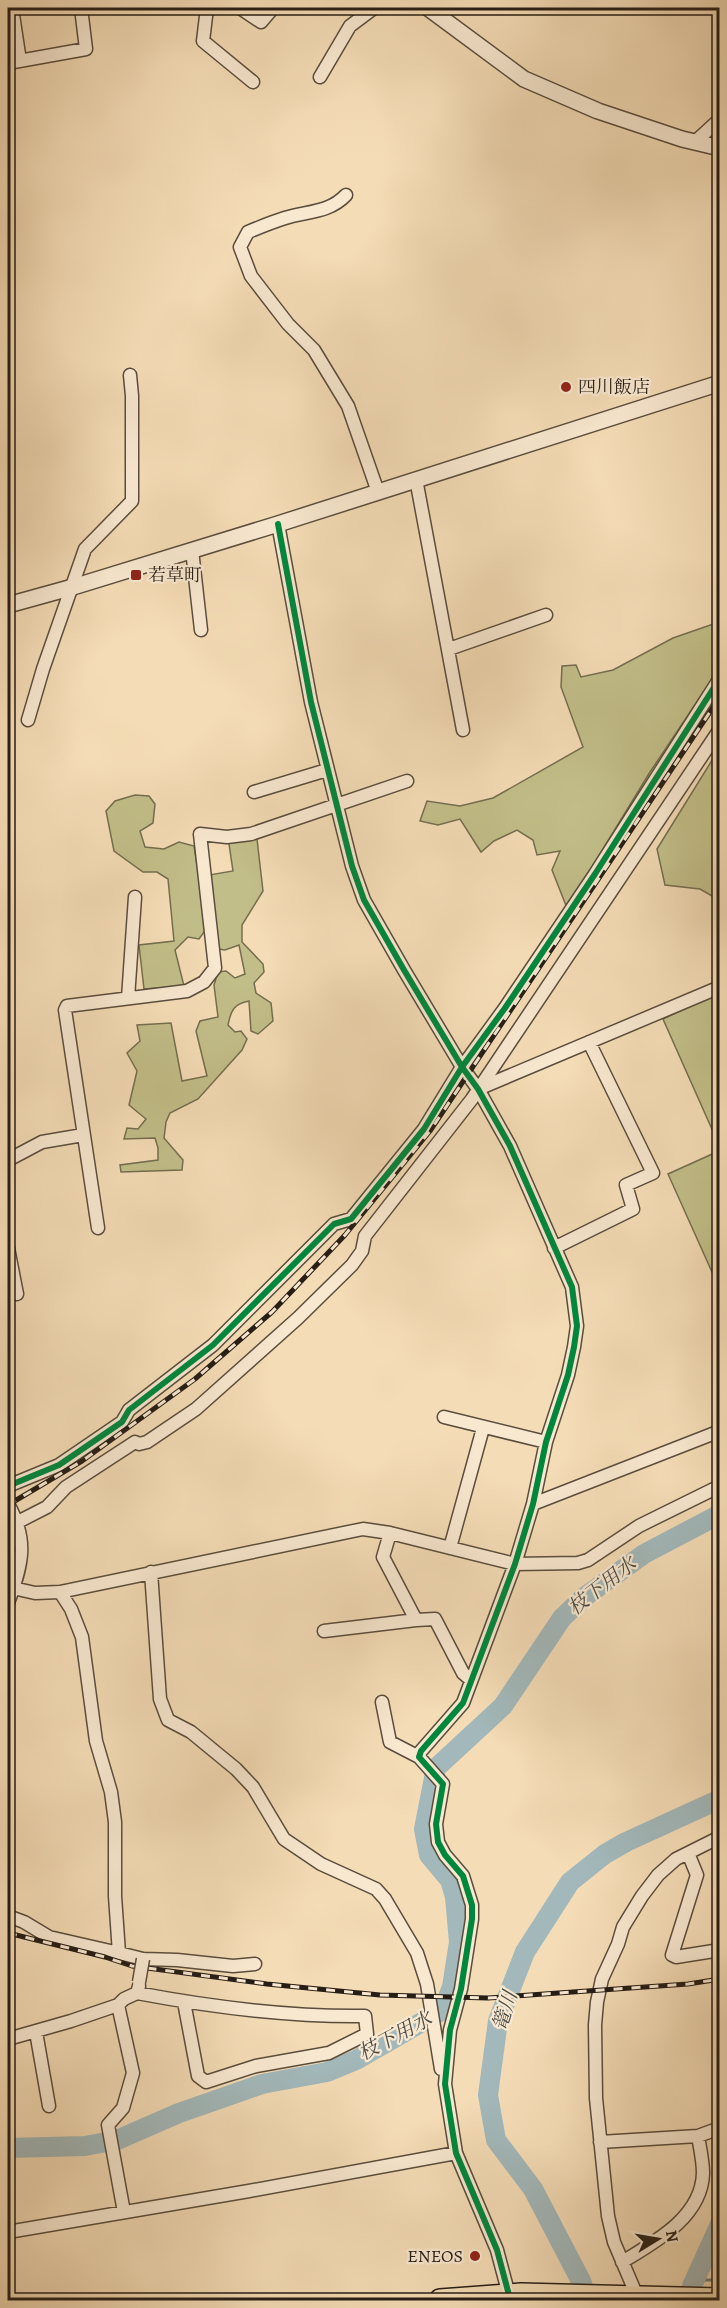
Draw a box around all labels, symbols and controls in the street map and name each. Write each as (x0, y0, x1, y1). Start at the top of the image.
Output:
place label: 四川飯店 (578, 375, 650, 399)
marker: 四川飯店 (559, 380, 573, 394)
place label: 若草町 (148, 563, 202, 587)
marker: 若草町 (129, 568, 143, 582)
water label: 枝下用水 (562, 1550, 643, 1621)
water label: 篭川 (486, 1986, 524, 2034)
water label: 枝下用水 (353, 2004, 438, 2067)
north arrow (628, 2209, 688, 2269)
text: N (660, 2229, 684, 2244)
place label: ENEOS (407, 2244, 463, 2268)
marker: ENEOS (468, 2249, 482, 2263)

